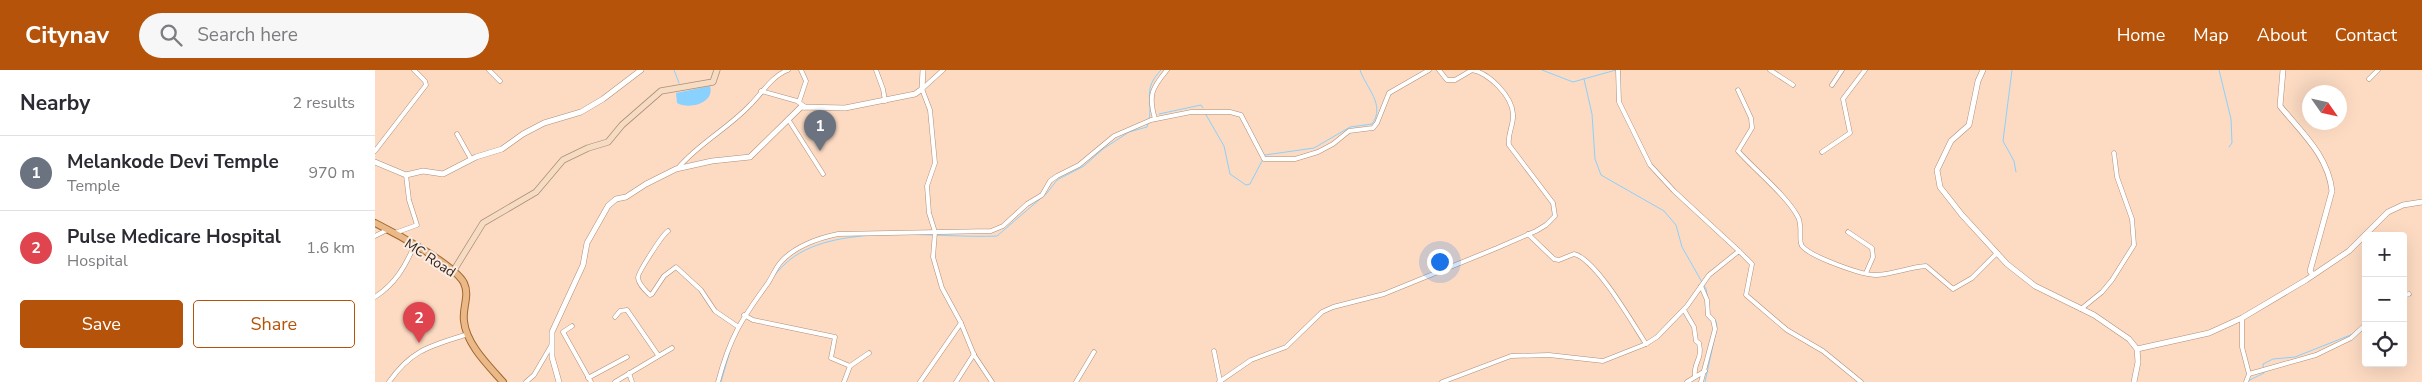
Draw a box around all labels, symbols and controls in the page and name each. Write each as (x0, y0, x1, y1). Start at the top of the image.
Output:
search box (139, 13, 489, 58)
text: Citynav (25, 19, 109, 51)
icon: search (157, 21, 185, 49)
text: Search here (197, 22, 298, 48)
text: Home (2117, 23, 2165, 47)
text: Map (2193, 23, 2229, 47)
text: About (2257, 23, 2307, 47)
text: Contact (2335, 23, 2397, 47)
north arrow (2302, 85, 2347, 130)
text: Nearby (20, 89, 90, 117)
text: 2 results (293, 92, 355, 114)
pin: 1 (804, 110, 836, 151)
text: Melankode Devi Temple (67, 149, 279, 175)
text: 1 (31, 162, 41, 184)
text: 970 m (308, 162, 355, 184)
text: Temple (67, 175, 120, 197)
text: Pulse Medicare Hospital (67, 224, 281, 250)
map controls (2362, 232, 2407, 367)
button: + (2362, 232, 2407, 277)
street label: MC Road (401, 234, 459, 282)
text: 2 (31, 237, 41, 259)
text: 1.6 km (306, 237, 355, 259)
your location (1427, 249, 1453, 275)
text: Hospital (67, 250, 128, 272)
button: − (2362, 277, 2407, 322)
button: Save (20, 300, 183, 348)
button: Share (193, 300, 355, 348)
pin: 2 (403, 302, 435, 343)
button: locate (2362, 322, 2407, 367)

